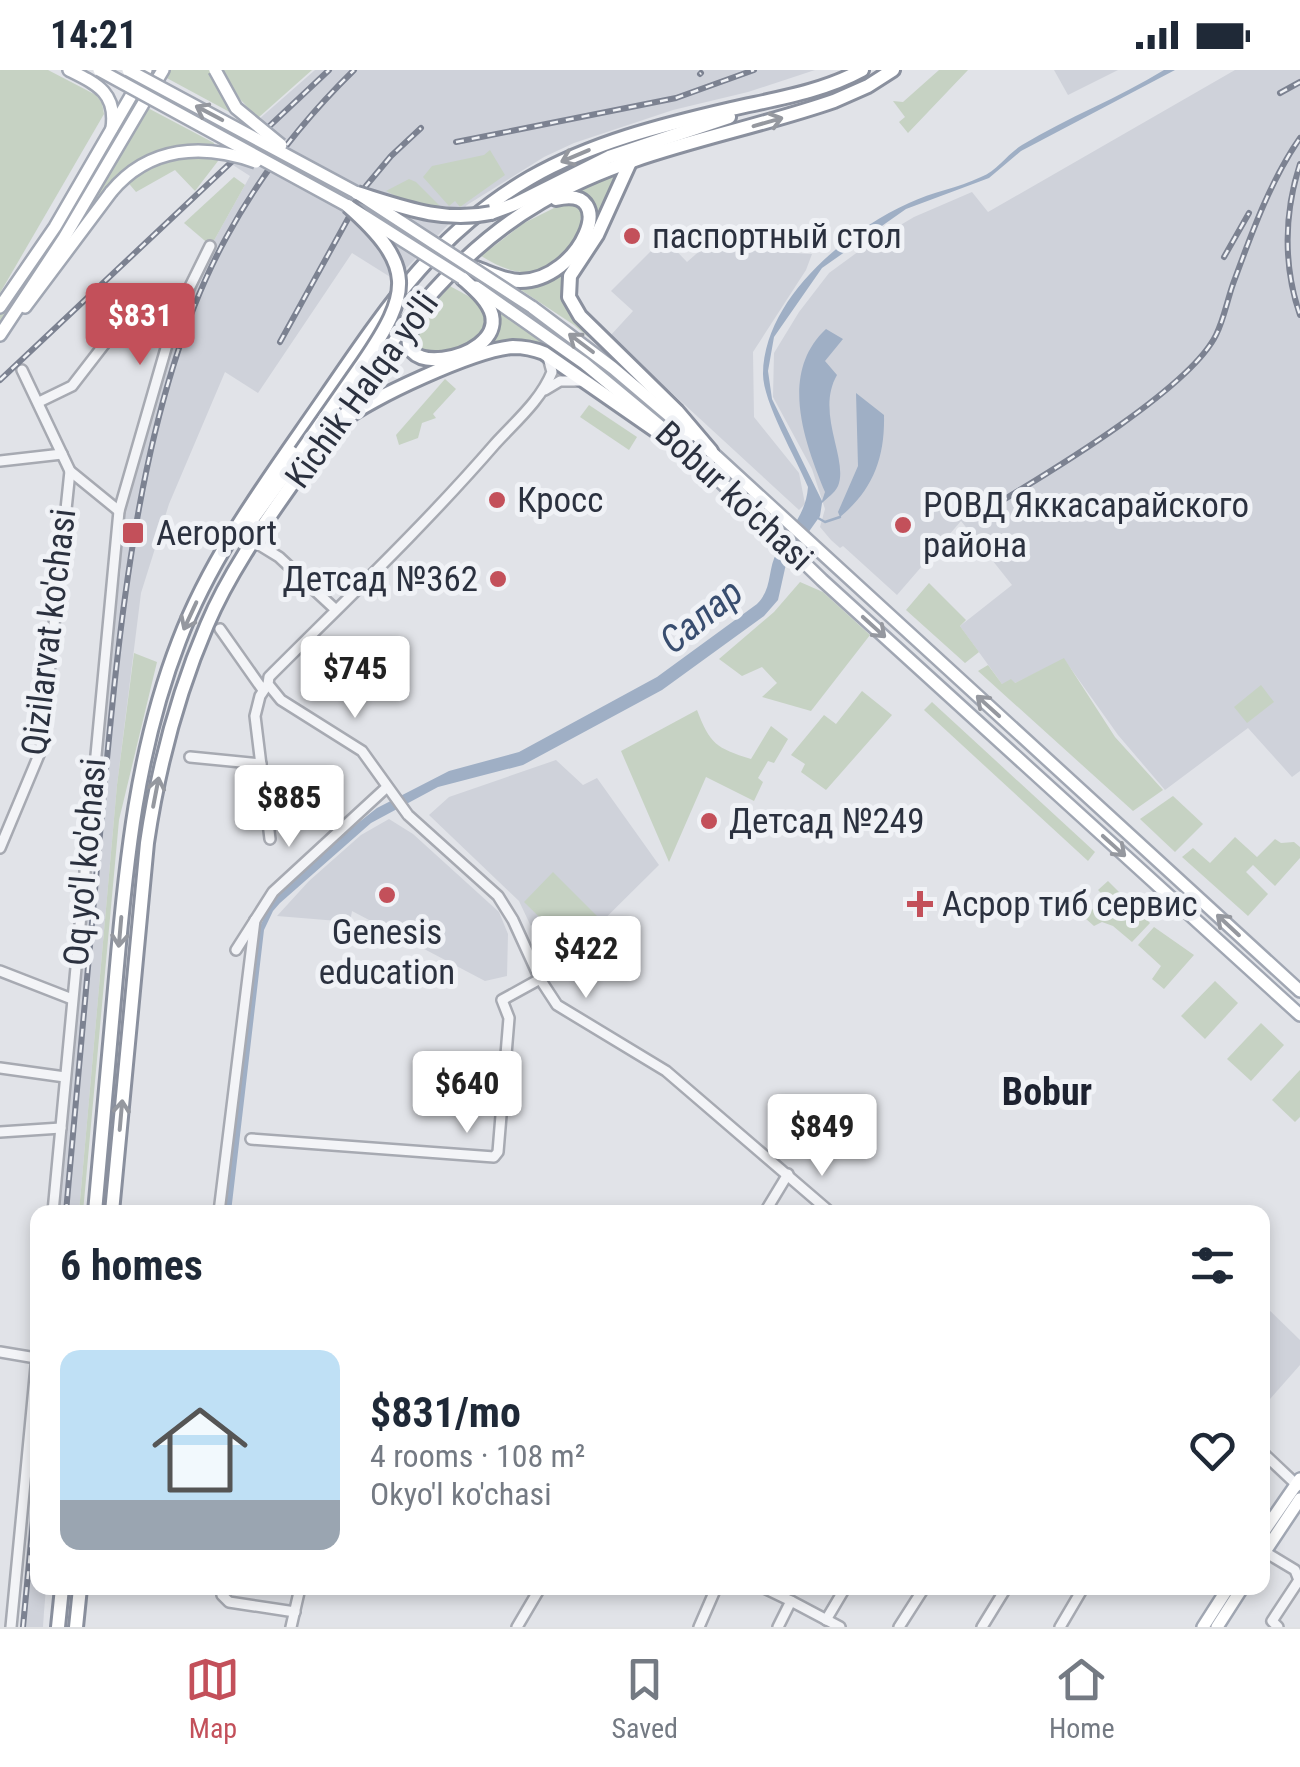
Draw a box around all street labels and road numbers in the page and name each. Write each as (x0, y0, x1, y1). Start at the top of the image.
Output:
street label: Kichik Halqa yo'li (277, 284, 447, 496)
street label: Bobur ko'chasi (647, 413, 821, 579)
street label: Qizilarvat ko'chasi (14, 506, 84, 758)
street label: Oq yo'l ko'chasi (56, 756, 114, 968)

